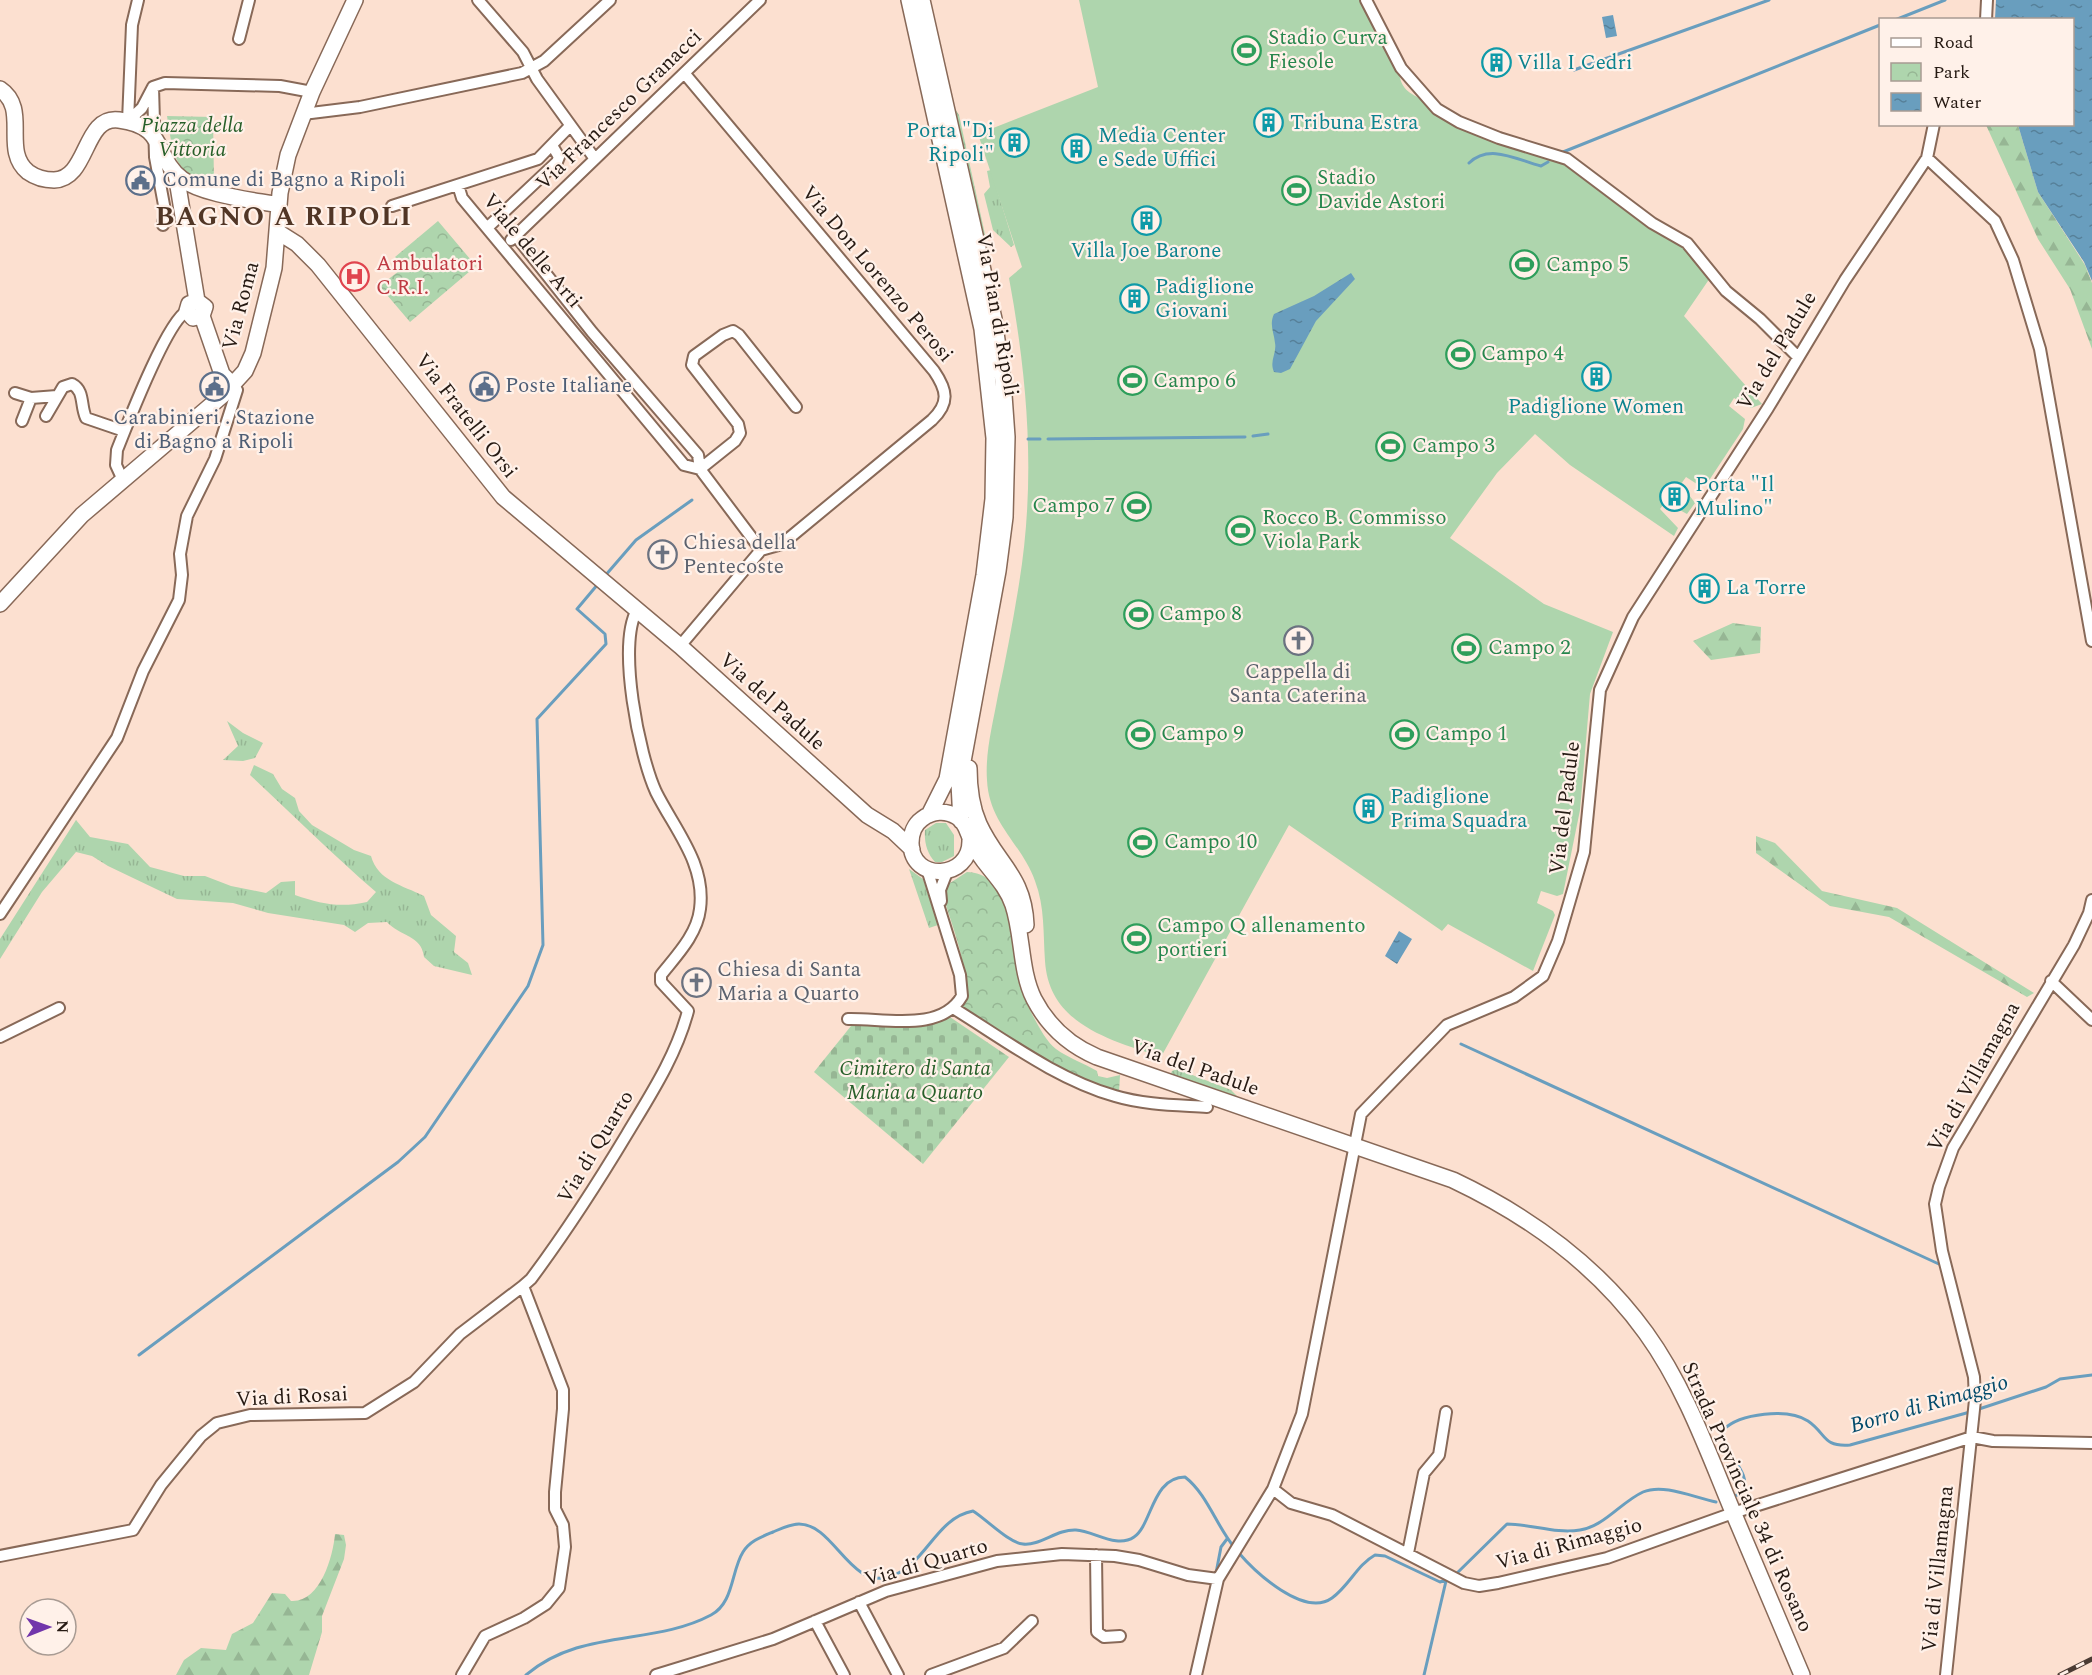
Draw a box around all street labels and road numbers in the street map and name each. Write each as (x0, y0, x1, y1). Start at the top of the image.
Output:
street label: Via Francesco Granacci (528, 22, 710, 198)
street label: Via Don Lorenzo Perosi (793, 178, 961, 370)
street label: Viale delle Arti (474, 186, 590, 316)
street label: Via Pian di Ripoli (967, 231, 1027, 399)
street label: Via Roma (214, 257, 268, 354)
street label: Via del Padule (1729, 285, 1825, 417)
street label: Via Fratelli Orsi (407, 346, 525, 486)
street label: Via del Padule (711, 645, 833, 759)
street label: Via del Padule (1541, 740, 1589, 876)
street label: Via di Villamagna (1919, 995, 2029, 1158)
street label: Via del Padule (1126, 1031, 1264, 1105)
street label: Via di Quarto (549, 1084, 643, 1210)
street label: Strada Provinciale 34 di Rosano (1673, 1357, 1821, 1637)
street label: Via di Rosai (235, 1378, 349, 1416)
street label: Via di Villamagna (1913, 1483, 1963, 1654)
street label: Via di Rimaggio (1492, 1509, 1646, 1579)
street label: Via di Quarto (860, 1530, 992, 1596)

